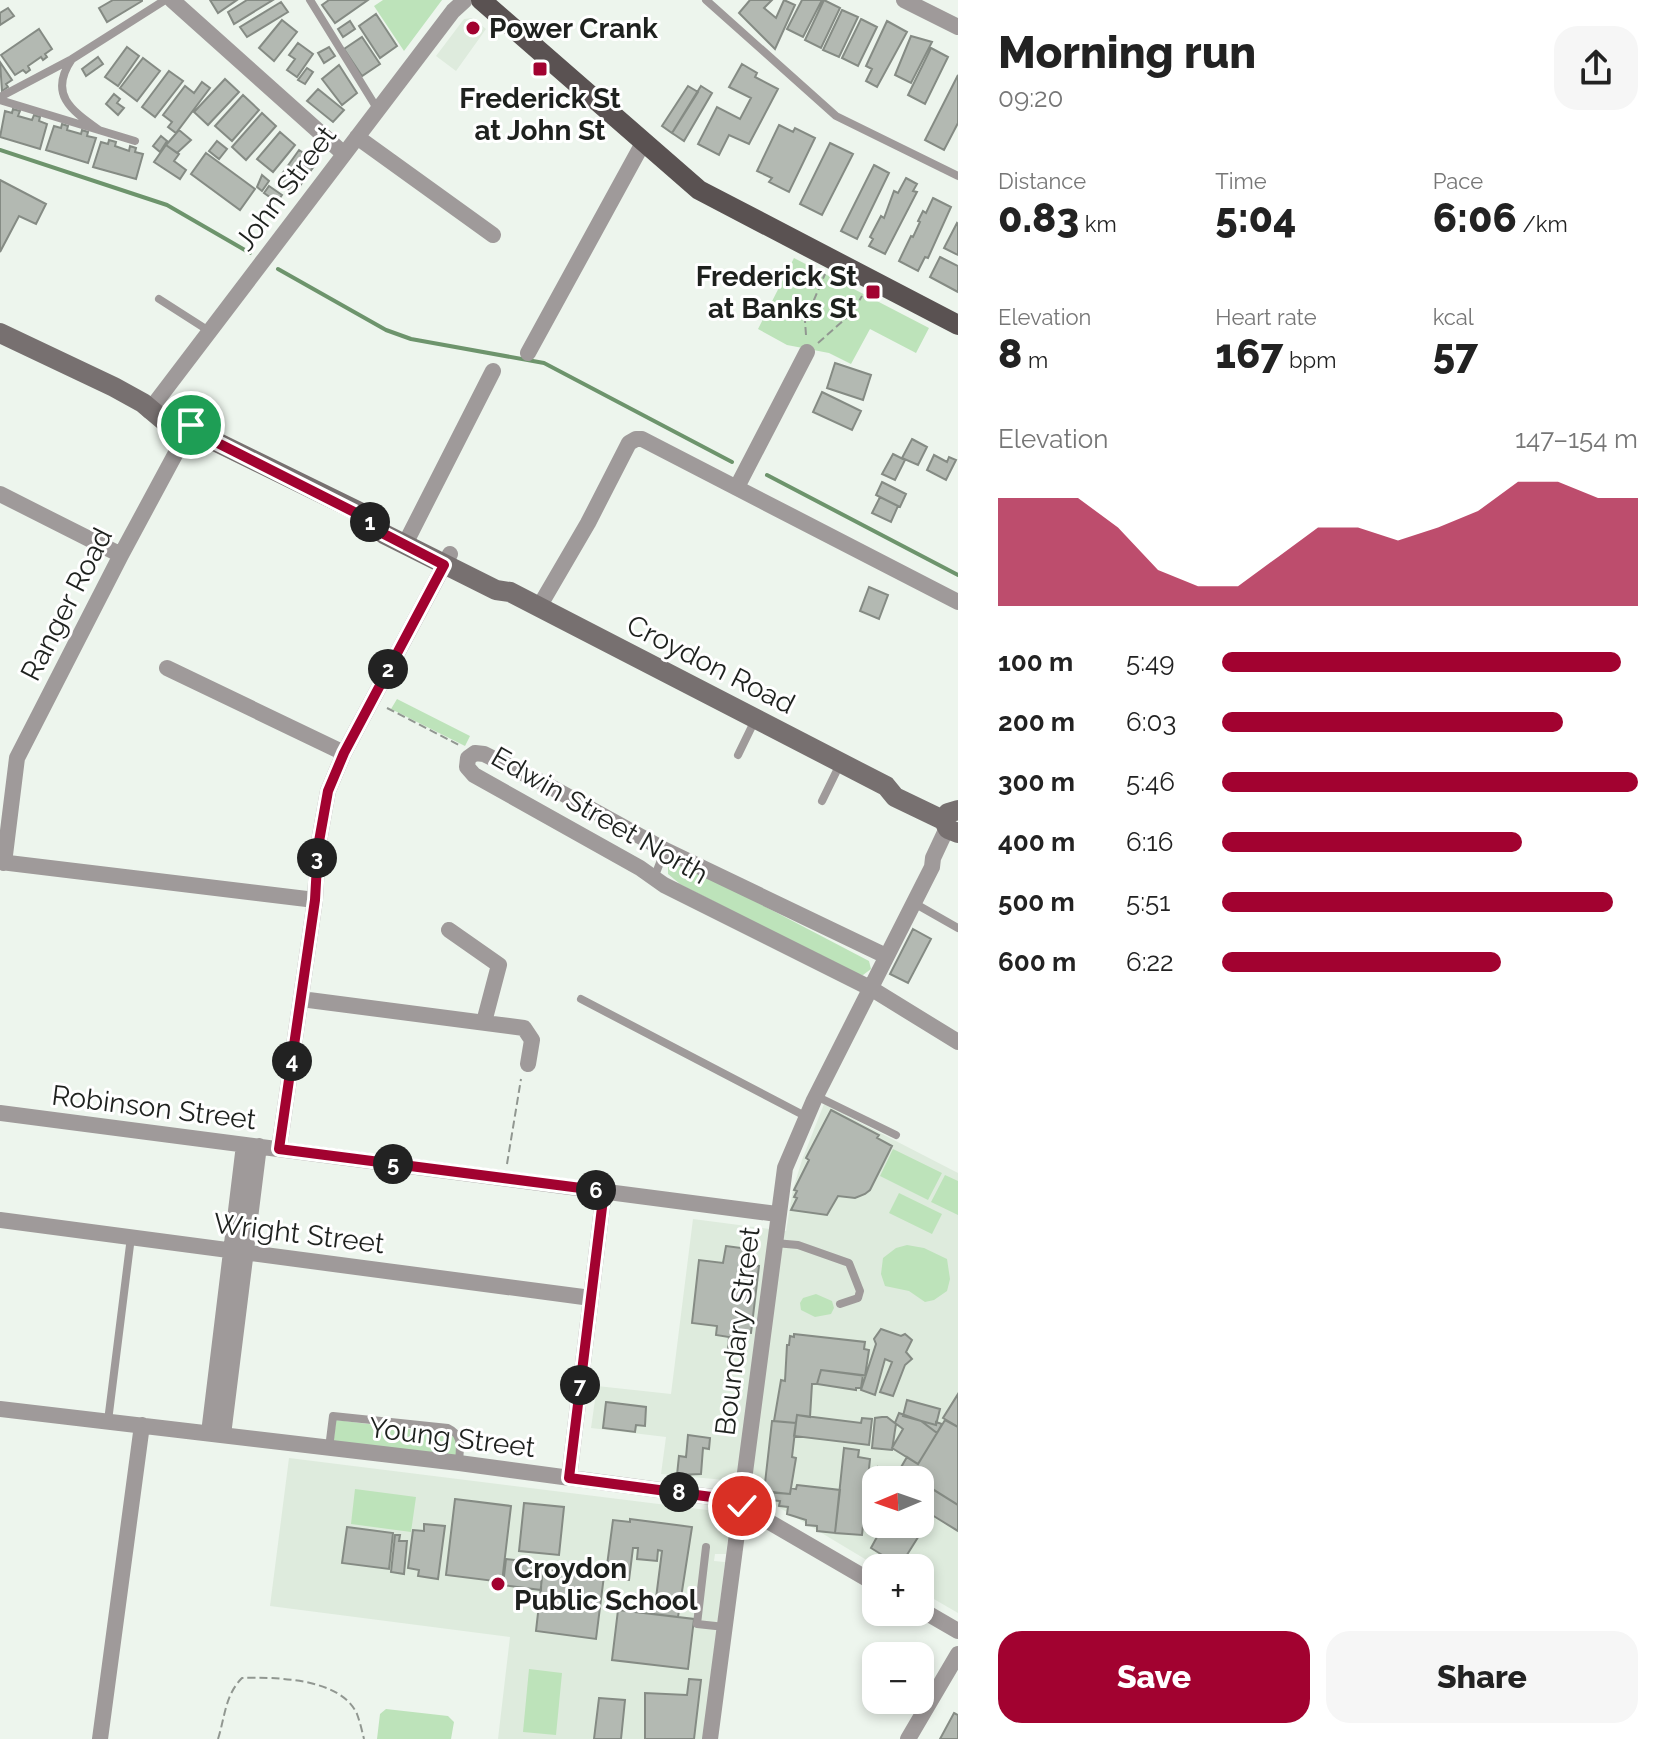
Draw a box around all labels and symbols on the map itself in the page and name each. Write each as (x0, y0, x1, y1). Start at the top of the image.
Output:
place label: Power Crank (489, 12, 658, 45)
marker: Power Crank (464, 19, 482, 37)
marker: Frederick St at John St (531, 60, 549, 78)
place label: Frederick St at John St (459, 82, 621, 147)
street label: John Street (228, 119, 343, 257)
place label: Frederick St at Banks St (696, 260, 857, 325)
marker: Frederick St at Banks St (864, 283, 882, 301)
pin (157, 391, 225, 459)
pin: 1 (350, 502, 390, 542)
street label: Ranger Road (14, 522, 119, 686)
street label: Croydon Road (621, 608, 800, 721)
pin: 2 (368, 649, 408, 689)
street label: Edwin Street North (486, 740, 714, 891)
pin: 3 (297, 838, 337, 878)
pin: 4 (272, 1041, 312, 1081)
street label: Robinson Street (50, 1079, 259, 1136)
pin: 5 (373, 1144, 413, 1184)
pin: 6 (576, 1170, 616, 1210)
street label: Wright Street (212, 1207, 387, 1260)
street label: Boundary Street (708, 1224, 767, 1437)
pin: 7 (560, 1365, 600, 1405)
street label: Young Street (367, 1411, 538, 1464)
north arrow (862, 1466, 934, 1538)
pin: 8 (659, 1472, 699, 1512)
pin (708, 1472, 776, 1540)
place label: Croydon Public School (514, 1552, 698, 1617)
marker: Croydon Public School (489, 1575, 507, 1593)

